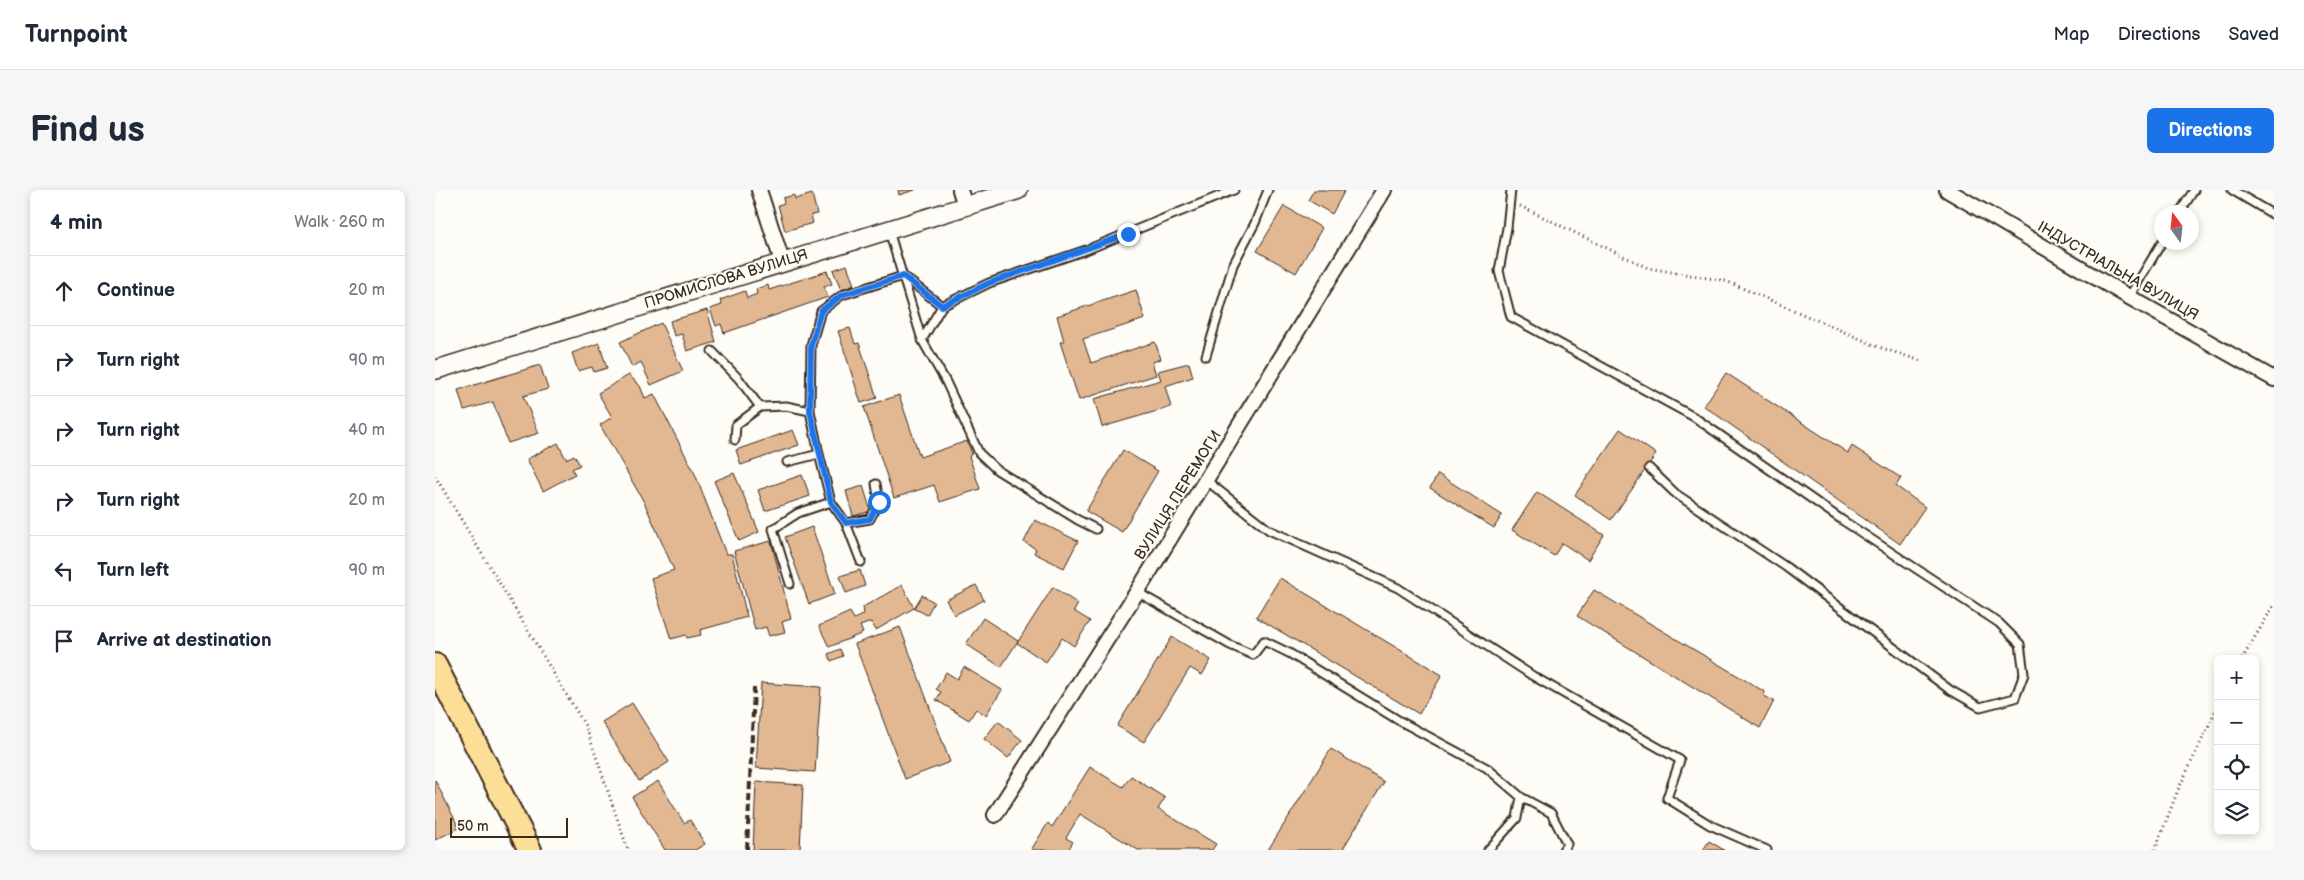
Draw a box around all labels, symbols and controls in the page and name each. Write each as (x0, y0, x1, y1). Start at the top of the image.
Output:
text: Turnpoint (25, 20, 128, 49)
text: Map (2054, 24, 2090, 45)
text: Directions (2118, 24, 2200, 45)
text: Saved (2228, 24, 2279, 45)
button: Directions (2147, 108, 2274, 153)
text: Find us (30, 109, 145, 152)
north arrow (2154, 205, 2199, 250)
text: 4 min (50, 210, 103, 235)
text: Walk · 260 m (294, 213, 385, 232)
street label: ІНДУСТРІАЛЬНА ВУЛИЦЯ (2034, 217, 2202, 325)
route end (1117, 223, 1140, 246)
street label: ПРОМИСЛОВА ВУЛИЦЯ (642, 245, 810, 313)
icon: ahead (50, 277, 78, 305)
text: Continue (97, 279, 175, 302)
text: 20 m (349, 281, 385, 300)
icon: right (50, 347, 78, 375)
text: Turn right (97, 349, 180, 372)
text: 90 m (349, 351, 385, 370)
icon: right (50, 417, 78, 445)
text: Turn right (97, 419, 180, 442)
text: 40 m (348, 421, 385, 440)
street label: ВУЛИЦЯ ПЕРЕМОГИ (1130, 427, 1226, 563)
icon: right (50, 487, 78, 515)
text: Turn right (97, 489, 180, 512)
text: 20 m (349, 491, 385, 510)
route start (868, 491, 891, 514)
icon: left (50, 557, 78, 585)
text: Turn left (97, 559, 169, 582)
text: 90 m (349, 561, 385, 580)
icon: arrive (50, 627, 78, 655)
text: Arrive at destination (97, 629, 272, 652)
map controls (2214, 655, 2259, 835)
button: + (2214, 655, 2259, 700)
button: − (2214, 700, 2259, 745)
button: locate (2214, 745, 2259, 790)
button: layers (2214, 790, 2259, 835)
scale bar (450, 815, 567, 838)
text: 50 m (457, 818, 489, 835)

